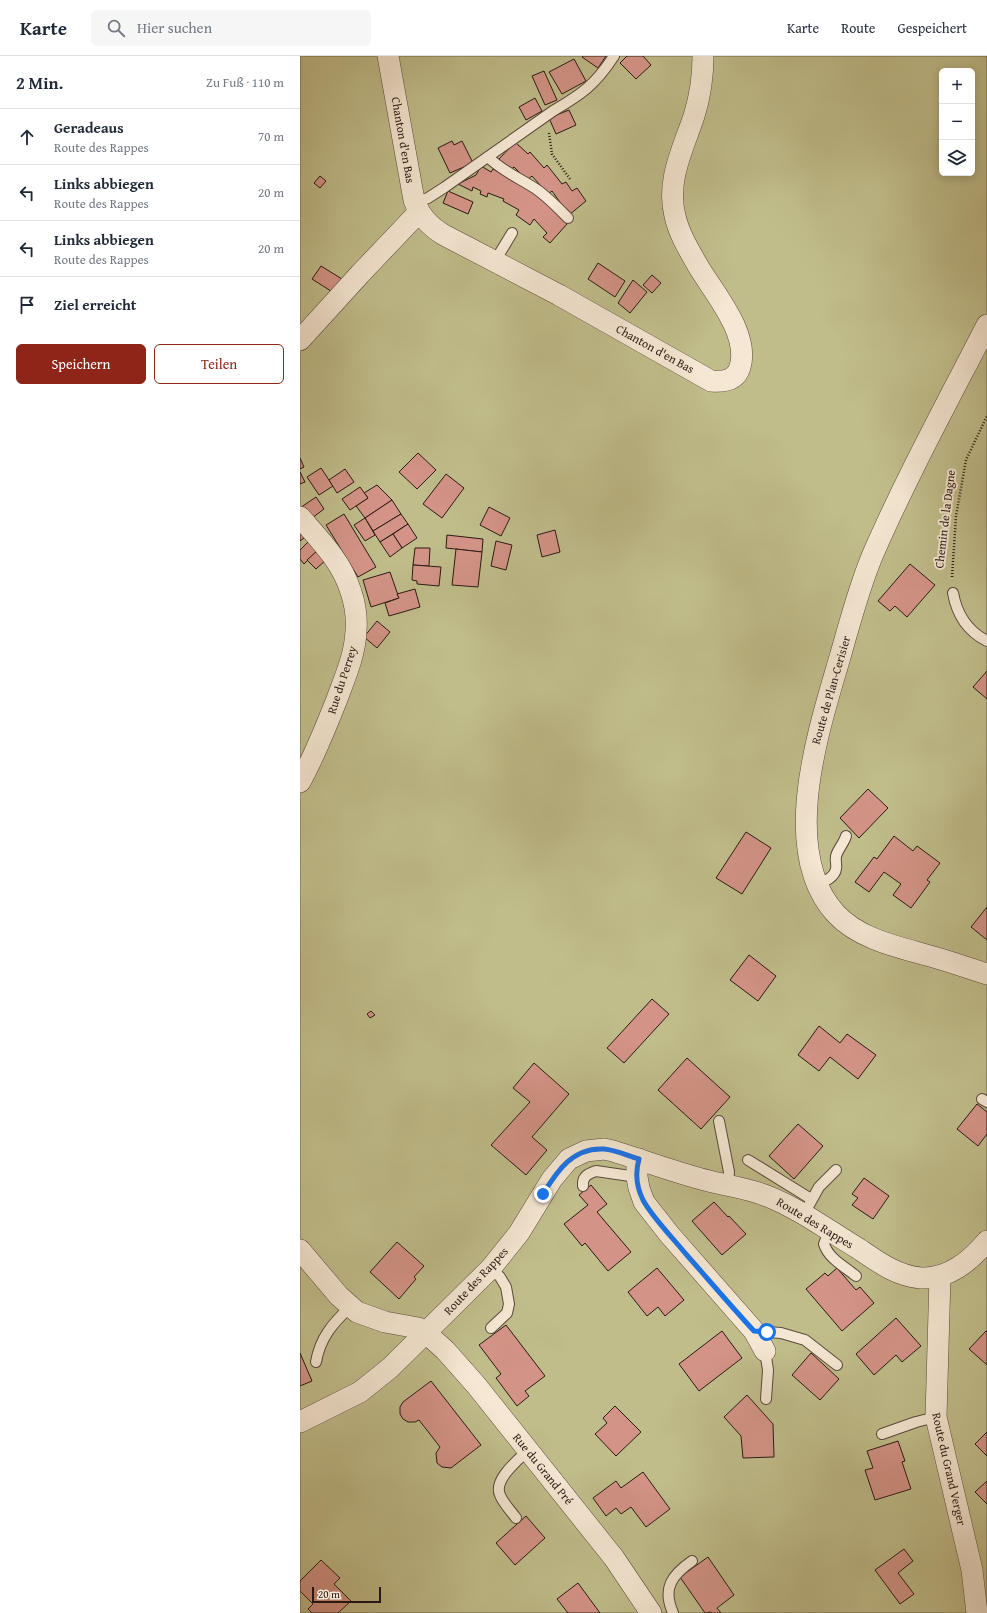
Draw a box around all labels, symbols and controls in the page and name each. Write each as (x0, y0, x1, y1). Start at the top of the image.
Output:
search box (91, 10, 371, 46)
text: Karte (20, 14, 67, 42)
icon: search (105, 17, 127, 39)
text: Hier suchen (137, 17, 212, 38)
text: Karte (787, 18, 819, 38)
text: Route (841, 18, 875, 38)
text: Gespeichert (897, 18, 967, 38)
map controls (939, 68, 975, 176)
button: + (939, 68, 975, 104)
text: 2 Min. (16, 70, 63, 95)
text: Zu Fuß · 110 m (206, 73, 284, 92)
street label: Chanton d'en Bas (388, 96, 419, 185)
button: − (939, 104, 975, 140)
text: Geradeaus (54, 117, 124, 138)
icon: ahead (16, 126, 38, 148)
text: 70 m (258, 127, 284, 146)
text: Route des Rappes (54, 138, 149, 157)
button: layers (939, 140, 975, 176)
text: Links abbiegen (54, 173, 154, 194)
icon: left (16, 182, 38, 204)
text: 20 m (258, 183, 284, 202)
text: Route des Rappes (54, 194, 149, 213)
text: Links abbiegen (54, 229, 154, 250)
icon: left (16, 238, 38, 260)
text: 20 m (258, 239, 284, 258)
text: Route des Rappes (54, 250, 149, 269)
icon: arrive (16, 294, 38, 316)
text: Ziel erreicht (54, 294, 136, 315)
street label: Chanton d'en Bas (613, 320, 698, 377)
button: Speichern (16, 344, 146, 384)
button: Teilen (154, 344, 284, 384)
street label: Chemin de la Dagne (930, 468, 959, 569)
street label: Route de Plan-Cerisier (807, 634, 854, 746)
street label: Rue du Perrey (323, 644, 361, 716)
route end (534, 1185, 552, 1203)
street label: Route des Rappes (773, 1193, 857, 1252)
street label: Route des Rappes (440, 1243, 512, 1318)
route start (758, 1323, 776, 1341)
street label: Route du Grand Verger (928, 1411, 971, 1527)
street label: Rue du Grand Pré (509, 1429, 578, 1508)
scale bar (312, 1585, 381, 1604)
text: 20 m (318, 1586, 340, 1602)

